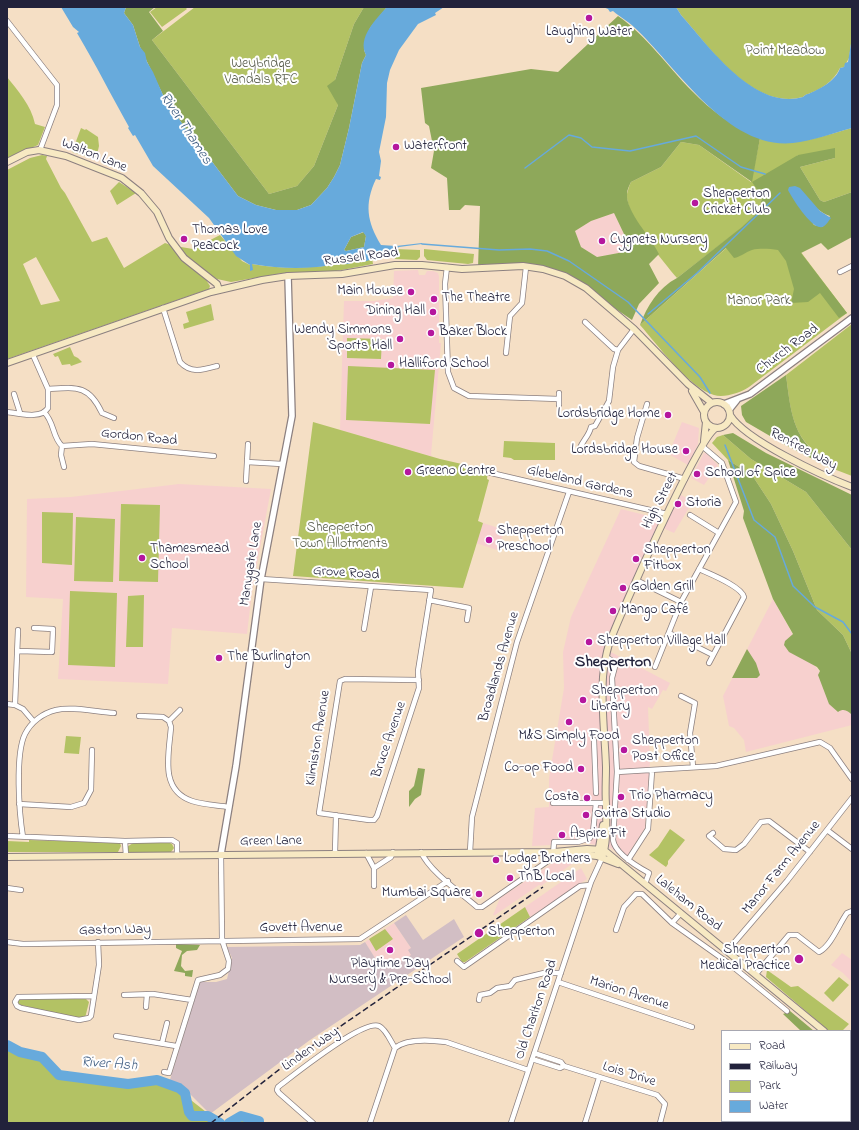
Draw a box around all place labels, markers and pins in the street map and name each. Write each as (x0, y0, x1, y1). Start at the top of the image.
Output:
marker: Laughing Water (584, 13, 594, 23)
place label: Laughing Water (546, 25, 632, 41)
place label: Waterfront (404, 139, 467, 155)
marker: Waterfront (391, 142, 401, 152)
place label: Shepperton Cricket Club (703, 187, 770, 220)
marker: Shepperton Cricket Club (690, 198, 700, 208)
place label: Thomas Love Peacock (192, 223, 268, 256)
place label: Cygnets Nursery (610, 233, 708, 249)
marker: Thomas Love Peacock (179, 234, 189, 244)
marker: Cygnets Nursery (597, 236, 607, 246)
place label: Main House (337, 284, 403, 300)
marker: Main House (406, 287, 416, 297)
place label: The Theatre (442, 291, 510, 307)
marker: The Theatre (429, 294, 439, 304)
place label: Dining Hall (366, 304, 425, 320)
marker: Dining Hall (428, 307, 438, 317)
place label: Wendy Simmons Sports Hall (294, 323, 392, 356)
place label: Baker Block (439, 325, 507, 341)
marker: Baker Block (426, 328, 436, 338)
marker: Wendy Simmons Sports Hall (395, 334, 405, 344)
place label: Halliford School (399, 357, 489, 373)
marker: Halliford School (386, 360, 396, 370)
place label: Lordsbridge Home (557, 407, 660, 423)
marker: Lordsbridge Home (663, 410, 673, 420)
place label: Lordsbridge House (571, 443, 678, 459)
marker: Lordsbridge House (681, 446, 691, 456)
place label: Greeno Centre (416, 464, 496, 480)
place label: School of Spice (705, 466, 796, 482)
marker: Greeno Centre (403, 467, 413, 477)
marker: School of Spice (692, 469, 702, 479)
place label: Storia (686, 496, 721, 512)
marker: Storia (673, 499, 683, 509)
place label: Shepperton Preschool (497, 524, 564, 556)
marker: Shepperton Preschool (484, 535, 494, 545)
place label: Thamesmead School (150, 542, 229, 574)
place label: Shepperton Fitbox (644, 543, 711, 576)
marker: Thamesmead School (137, 553, 147, 563)
marker: Shepperton Fitbox (631, 554, 641, 564)
place label: Golden Grill (631, 580, 694, 596)
marker: Golden Grill (618, 583, 628, 593)
place label: Mango Café (621, 603, 688, 619)
marker: Mango Café (608, 606, 618, 616)
place label: Shepperton Village Hall (597, 634, 726, 650)
marker: Shepperton Village Hall (584, 637, 594, 647)
place label: The Burlington (227, 650, 310, 666)
marker: The Burlington (214, 653, 224, 663)
place label: Shepperton Library (591, 684, 658, 716)
marker: Shepperton Library (578, 695, 588, 705)
marker: M&S Simply Food (564, 717, 574, 727)
place label: M&S Simply Food (519, 729, 619, 745)
place label: Shepperton Post Office (632, 734, 699, 766)
marker: Shepperton Post Office (619, 745, 629, 755)
place label: Co-op Food (504, 761, 573, 777)
marker: Co-op Food (576, 764, 586, 774)
place label: Trio Pharmacy (629, 789, 713, 805)
place label: Costa (545, 790, 579, 806)
marker: Trio Pharmacy (616, 792, 626, 802)
marker: Costa (582, 793, 592, 803)
place label: Ovitra Studio (594, 807, 671, 823)
marker: Ovitra Studio (581, 810, 591, 820)
place label: Aspire Fit (570, 827, 626, 843)
marker: Aspire Fit (557, 830, 567, 840)
place label: Lodge Brothers (504, 852, 591, 868)
marker: Lodge Brothers (491, 855, 501, 865)
place label: TnB Local (518, 870, 574, 886)
marker: TnB Local (505, 873, 515, 883)
place label: Mumbai Square (382, 886, 471, 902)
marker: Mumbai Square (474, 889, 484, 899)
place label: Shepperton (488, 925, 555, 941)
marker: Shepperton (473, 927, 485, 939)
place label: Shepperton Medical Practice (700, 943, 790, 976)
marker: Playtime Day Nursery & Pre-School (385, 945, 395, 955)
marker: Shepperton Medical Practice (793, 953, 805, 965)
place label: Playtime Day Nursery & Pre-School (329, 957, 451, 990)

